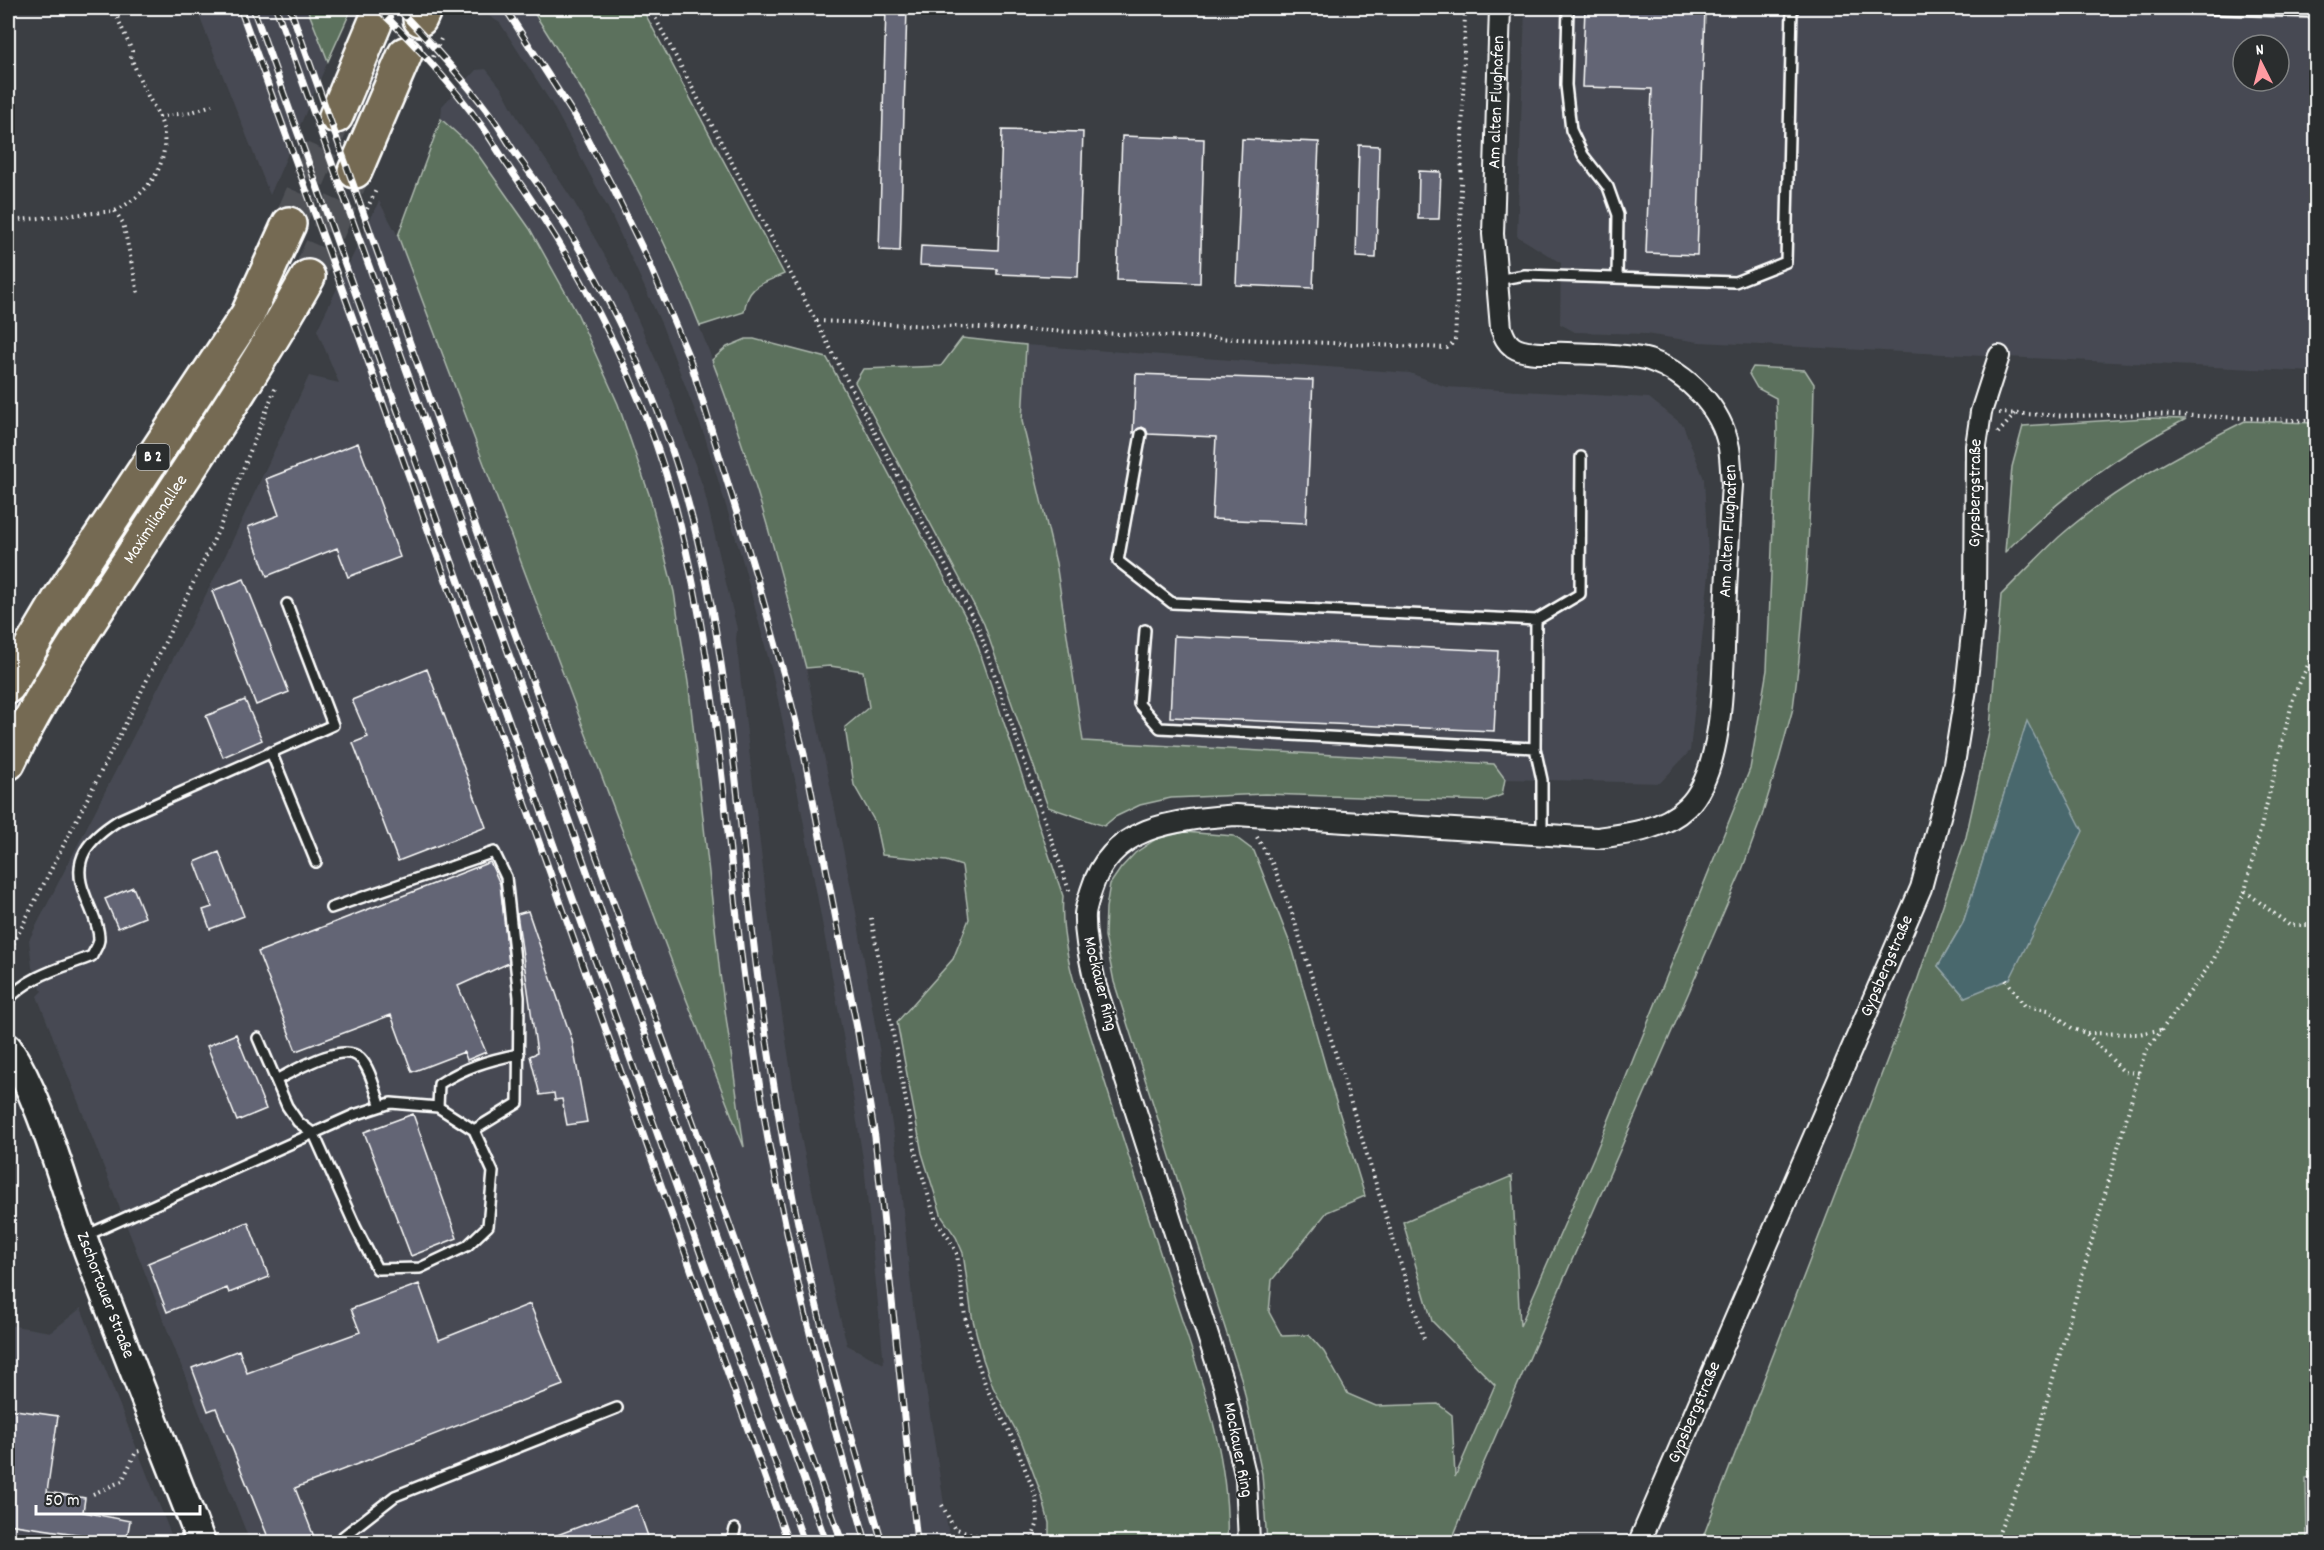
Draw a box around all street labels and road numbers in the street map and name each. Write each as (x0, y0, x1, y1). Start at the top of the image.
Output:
street label: Am alten Flughafen (1483, 35, 1512, 169)
street label: Gypsbergstraße (1963, 437, 1989, 547)
road number: B 2 (136, 444, 170, 470)
street label: Am alten Flughafen (1713, 464, 1745, 598)
street label: Maximilianallee (118, 470, 194, 569)
street label: Gypsbergstraße (1854, 911, 1920, 1021)
street label: Mockauer Ring (1075, 934, 1123, 1034)
street label: Zschortauer Straße (69, 1229, 140, 1362)
street label: Gypsbergstraße (1662, 1358, 1728, 1467)
street label: Mockauer Ring (1216, 1400, 1258, 1500)

